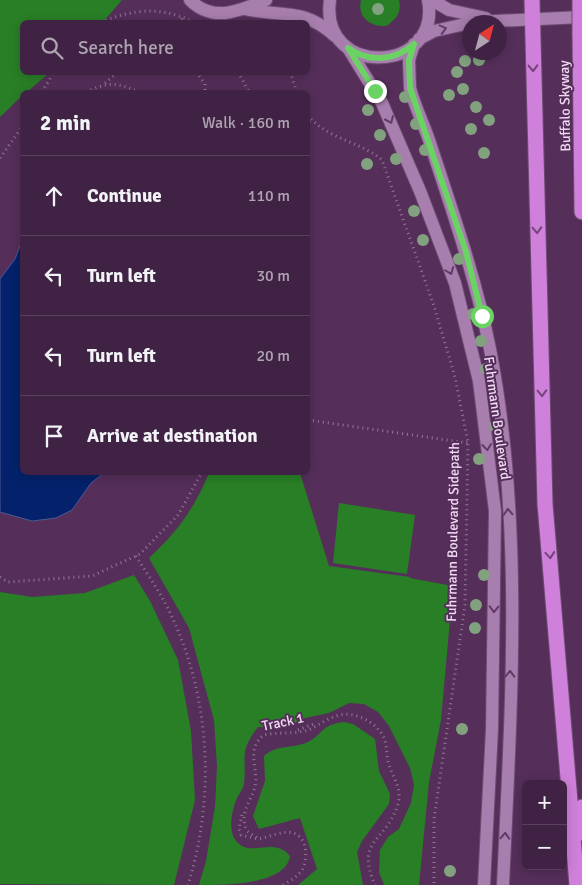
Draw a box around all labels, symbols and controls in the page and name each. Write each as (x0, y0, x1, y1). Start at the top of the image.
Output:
north arrow (462, 15, 507, 60)
search box (20, 20, 310, 75)
one-way arrow (439, 24, 447, 34)
icon: search (38, 34, 66, 62)
text: Search here (78, 36, 174, 60)
street label: Buffalo Skyway (556, 60, 574, 152)
one-way arrow (527, 64, 538, 72)
route end (364, 80, 387, 103)
text: 2 min (40, 110, 91, 136)
text: Walk · 160 m (202, 113, 290, 133)
one-way arrow (384, 115, 394, 124)
icon: ahead (40, 182, 68, 210)
text: Continue (87, 184, 162, 208)
text: 110 m (248, 186, 290, 206)
one-way arrow (532, 227, 542, 235)
icon: left (40, 262, 68, 290)
text: Turn left (87, 264, 156, 288)
text: 30 m (256, 266, 290, 286)
one-way arrow (444, 266, 455, 275)
route start (471, 305, 494, 328)
icon: left (40, 342, 68, 370)
text: Turn left (87, 344, 156, 368)
text: 20 m (256, 346, 290, 366)
street label: Fuhrmann Boulevard (480, 355, 514, 481)
one-way arrow (536, 389, 547, 397)
icon: arrive (40, 422, 68, 450)
text: Arrive at destination (87, 424, 258, 448)
street label: Fuhrmann Boulevard Sidepath (443, 442, 463, 622)
one-way arrow (481, 443, 492, 451)
one-way arrow (503, 507, 514, 515)
one-way arrow (544, 551, 555, 559)
one-way arrow (489, 605, 499, 613)
one-way arrow (505, 670, 515, 678)
street label: Track 1 (260, 709, 306, 735)
map controls (522, 780, 567, 870)
button: + (522, 780, 567, 825)
button: − (522, 825, 567, 870)
one-way arrow (500, 832, 511, 840)

